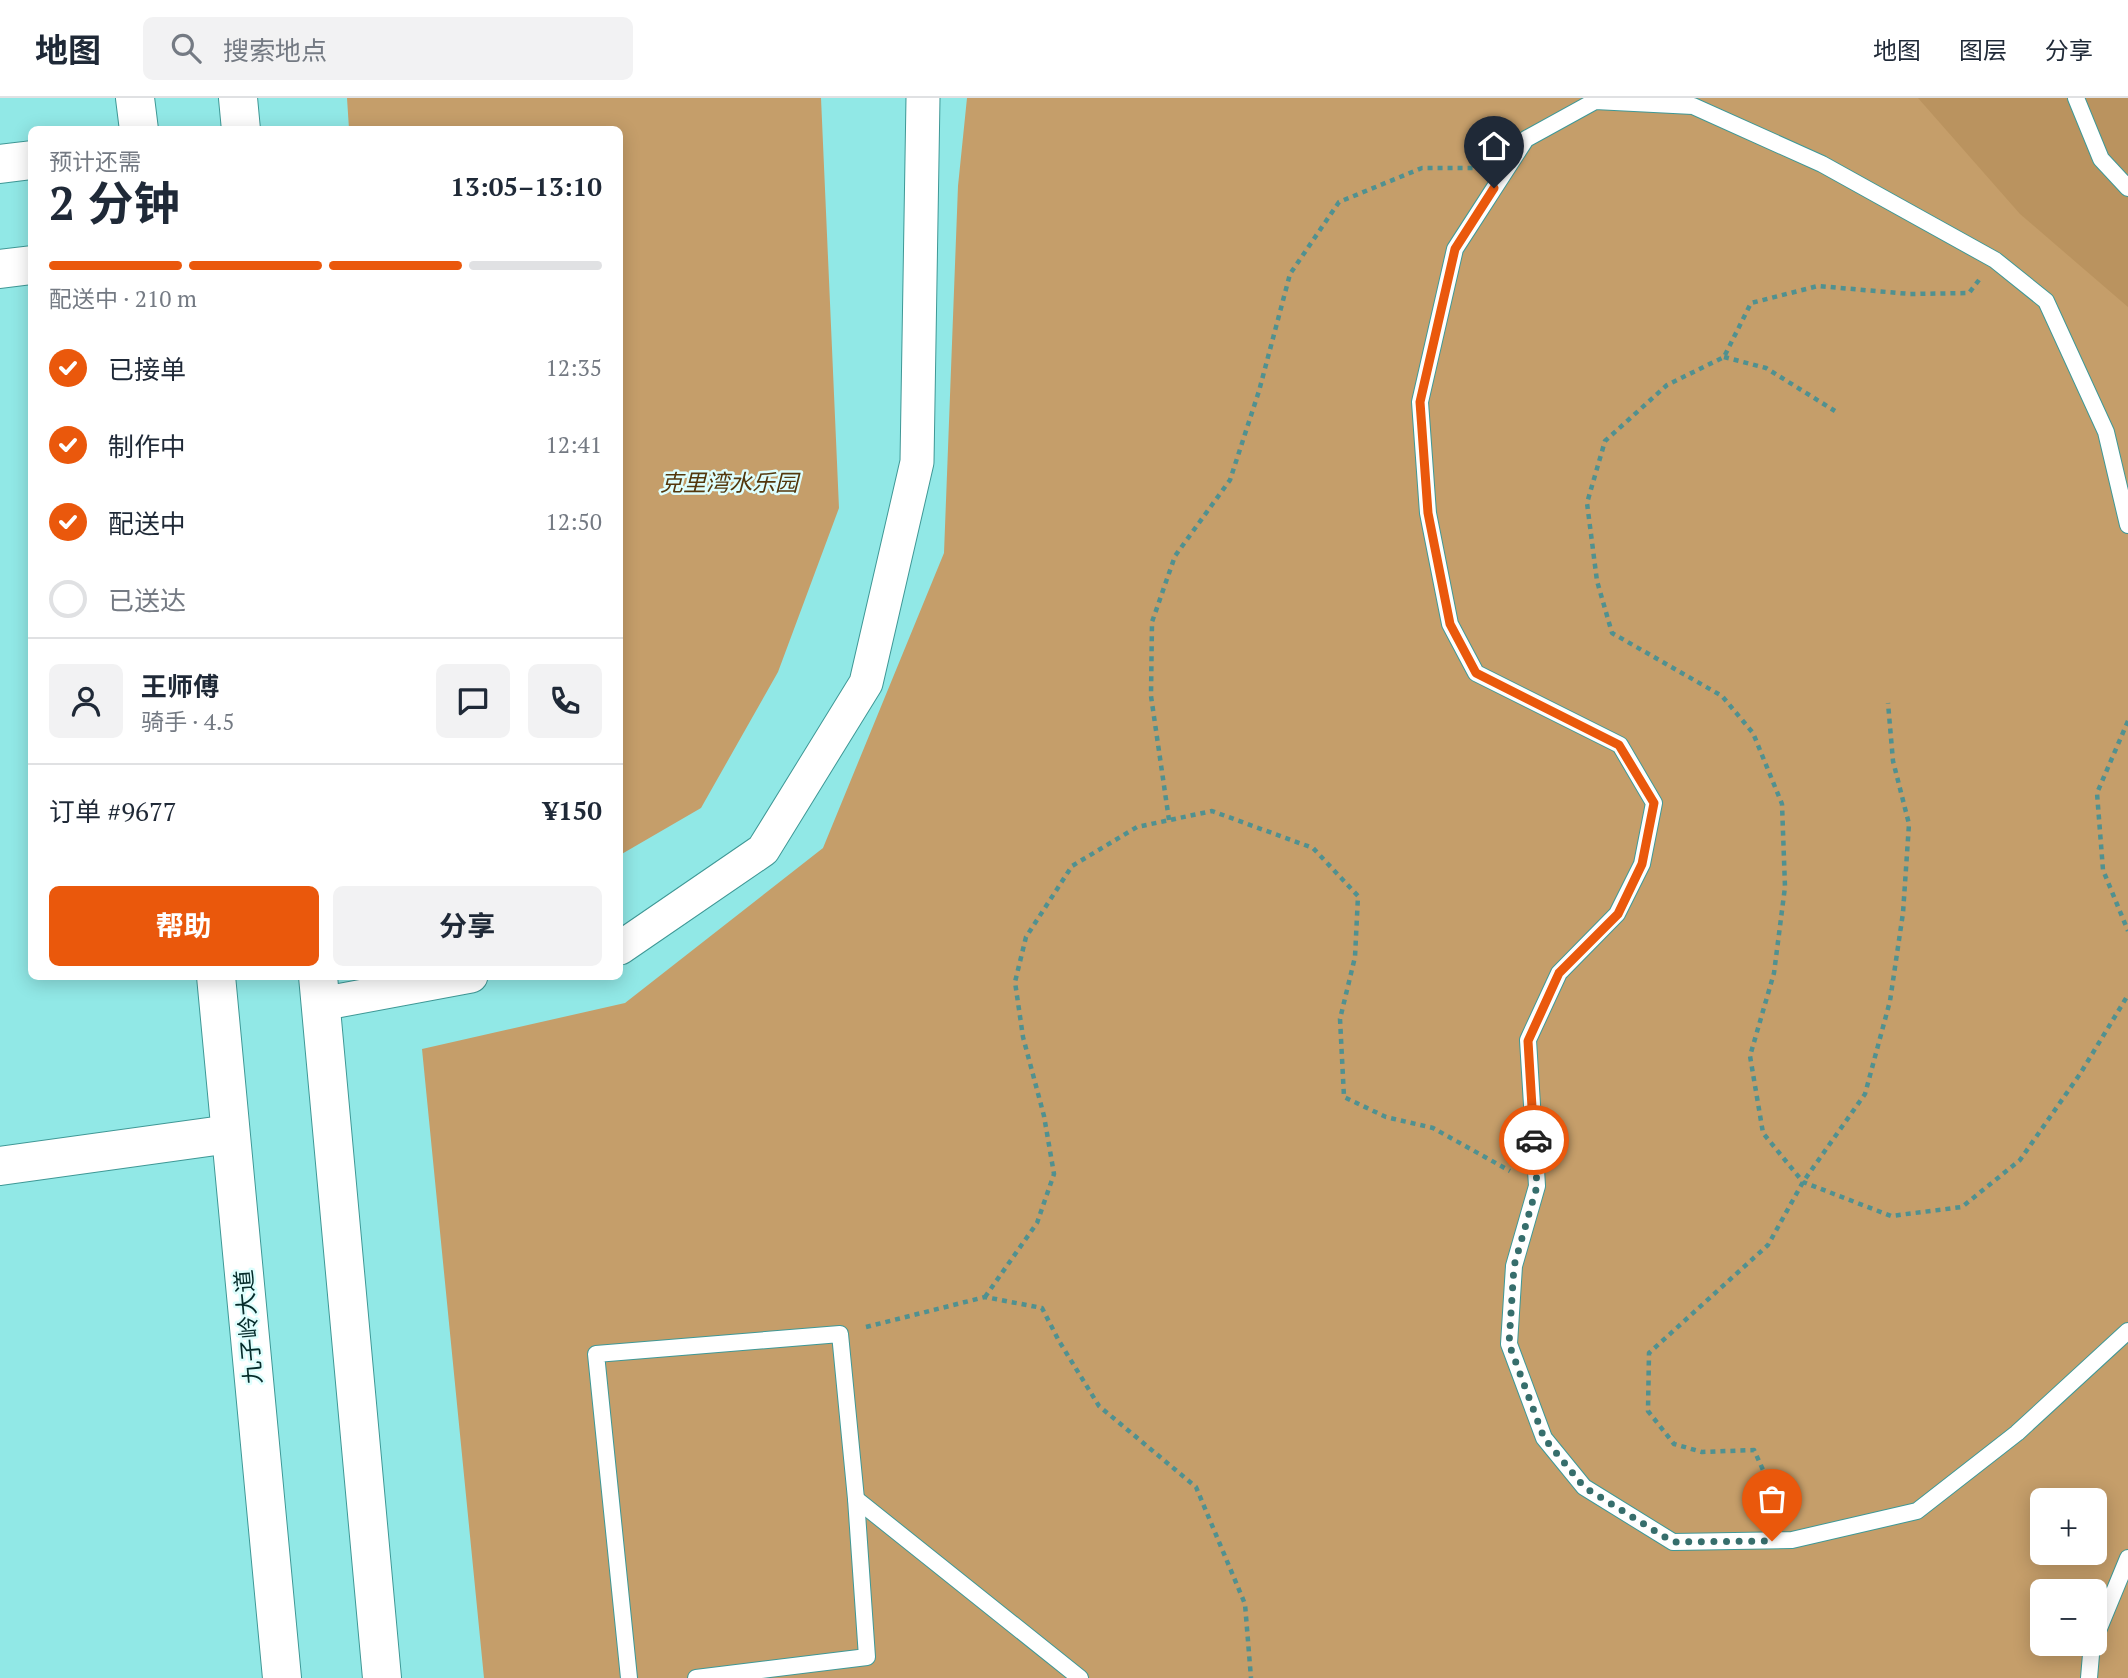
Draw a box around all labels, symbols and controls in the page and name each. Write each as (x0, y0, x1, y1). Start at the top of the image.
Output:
search box (143, 17, 633, 80)
text: 地图 (35, 28, 101, 71)
icon: search (167, 29, 205, 67)
text: 搜索地点 (223, 33, 327, 67)
text: 地图 (1873, 34, 1921, 66)
text: 图层 (1959, 34, 2007, 66)
text: 分享 (2045, 34, 2093, 66)
pin (1464, 116, 1524, 188)
icon: home (1475, 127, 1513, 165)
text: 预计还需 (49, 146, 141, 177)
text: 13:05–13:10 (450, 169, 602, 203)
text: 2 分钟 (49, 172, 179, 233)
text: 配送中 · 210 m (49, 283, 197, 314)
icon: check (49, 349, 87, 387)
text: 已接单 (108, 352, 186, 386)
text: 12:35 (545, 352, 602, 383)
icon: check (49, 426, 87, 464)
text: 制作中 (108, 429, 186, 463)
text: 12:41 (545, 429, 602, 460)
park label: 克里湾水乐园 (660, 467, 801, 498)
icon: check (49, 503, 87, 541)
text: 配送中 (108, 506, 186, 540)
text: 12:50 (545, 506, 602, 537)
text: 已送达 (108, 583, 186, 617)
button: person (49, 664, 123, 738)
button: chat (436, 664, 510, 738)
button: phone (528, 664, 602, 738)
text: 王师傅 (141, 669, 219, 703)
text: 骑手 · 4.5 (141, 706, 235, 737)
text: ¥150 (543, 793, 602, 827)
text: 订单 #9677 (49, 794, 177, 828)
button: 帮助 (49, 886, 319, 966)
button: 分享 (333, 886, 602, 966)
courier (1499, 1105, 1569, 1175)
icon: car (1515, 1121, 1553, 1159)
street label: 九子岭大道 (228, 1268, 268, 1386)
pin (1742, 1469, 1802, 1541)
icon: bag (1753, 1480, 1791, 1518)
map controls (2030, 1488, 2107, 1656)
button: + (2030, 1488, 2107, 1565)
button: − (2030, 1579, 2107, 1656)

